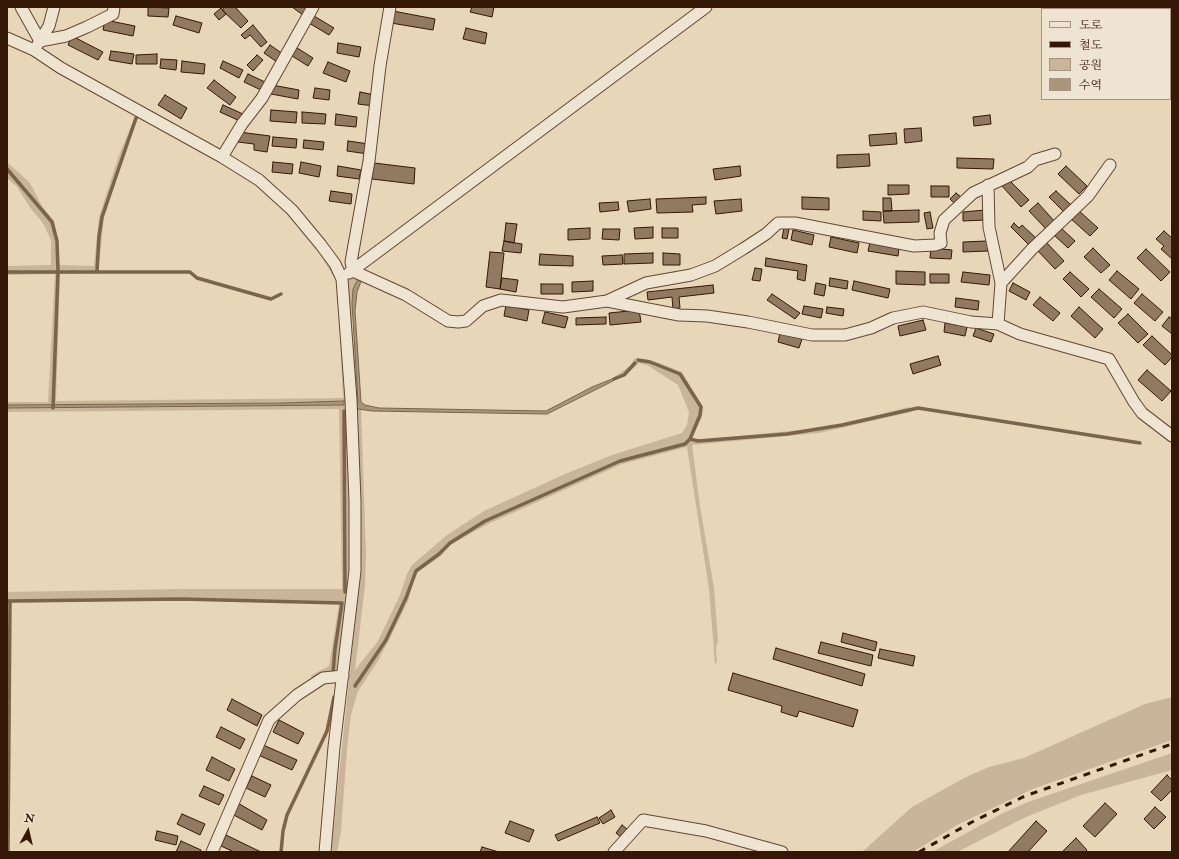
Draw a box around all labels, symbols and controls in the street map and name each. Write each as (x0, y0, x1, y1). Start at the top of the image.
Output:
legend (1041, 8, 1171, 100)
text: 도로 (1079, 18, 1102, 33)
text: 철도 (1079, 38, 1102, 53)
text: 공원 (1079, 58, 1102, 73)
text: 수역 (1079, 78, 1102, 93)
north arrow (8, 811, 48, 851)
text: N (24, 811, 36, 826)

